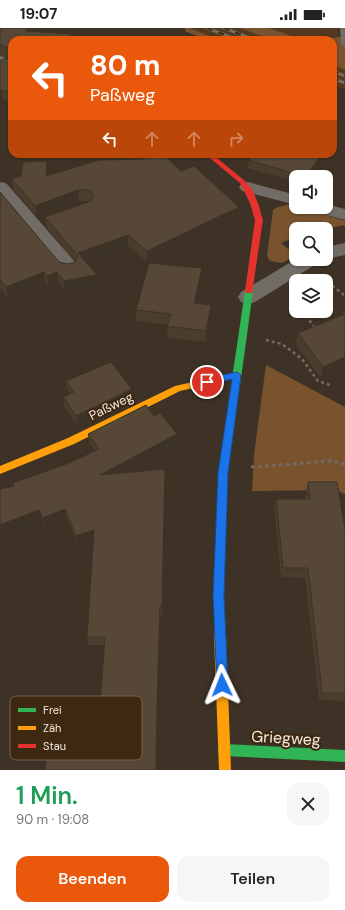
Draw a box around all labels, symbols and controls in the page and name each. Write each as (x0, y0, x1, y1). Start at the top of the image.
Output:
text: 19:07 (20, 4, 57, 24)
text: 80 m (90, 47, 160, 84)
icon: left (24, 52, 76, 104)
text: Paßweg (90, 83, 155, 107)
icon: left (99, 128, 121, 150)
icon: ahead (141, 128, 163, 150)
icon: ahead (183, 128, 205, 150)
icon: right (225, 128, 247, 150)
map controls (289, 170, 333, 318)
button: sound (289, 170, 333, 214)
button: search (289, 222, 333, 266)
button: layers (289, 274, 333, 318)
pin (190, 365, 224, 399)
icon: arrive (196, 371, 218, 393)
street label: Paßweg (86, 388, 136, 424)
position arrow (201, 664, 243, 706)
legend (10, 696, 142, 760)
text: Frei (43, 703, 62, 717)
text: Zäh (43, 721, 61, 735)
street label: Griegweg (251, 726, 321, 750)
text: Stau (43, 739, 66, 753)
text: 1 Min. (16, 780, 78, 811)
button: close (287, 783, 329, 825)
text: 90 m · 19:08 (16, 811, 89, 828)
button: Beenden (16, 856, 169, 902)
button: Teilen (177, 856, 329, 902)

